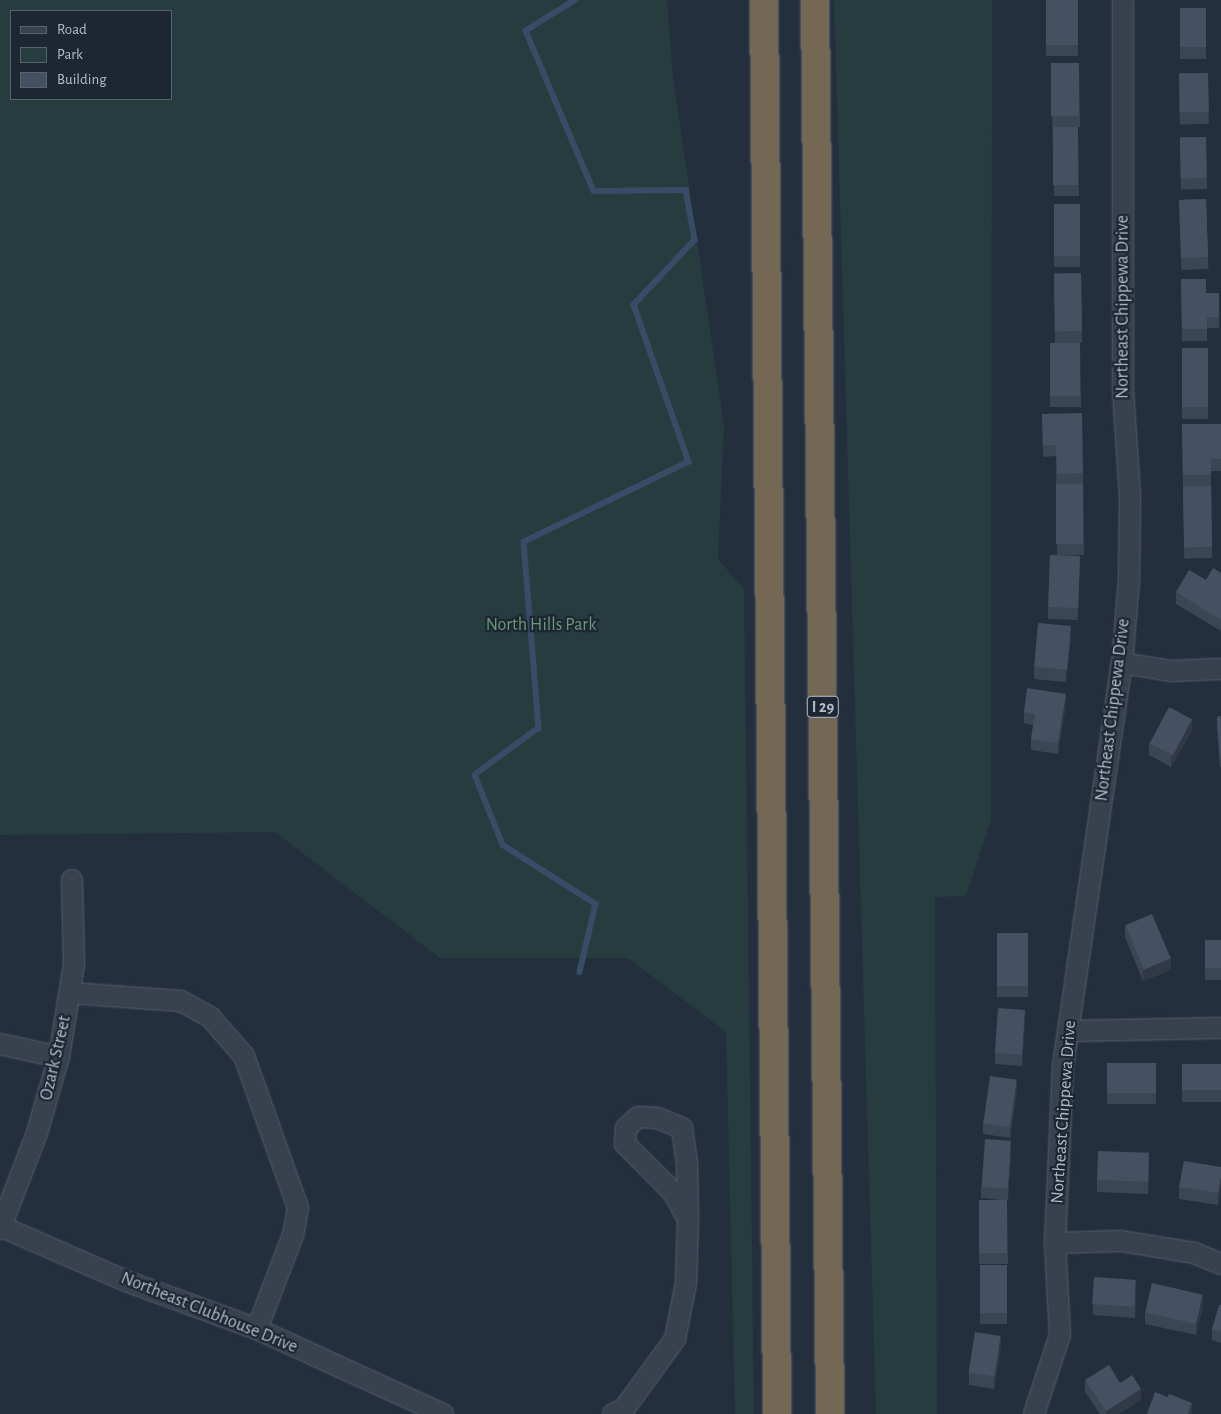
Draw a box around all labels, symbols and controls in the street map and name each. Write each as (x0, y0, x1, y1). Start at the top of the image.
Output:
legend (10, 10, 172, 100)
text: Road (57, 22, 87, 37)
text: Park (57, 47, 83, 62)
text: Building (57, 72, 107, 87)
street label: Northeast Chippewa Drive (1112, 215, 1134, 399)
park label: North Hills Park (486, 614, 596, 636)
street label: Northeast Chippewa Drive (1091, 617, 1135, 803)
road number: I 29 (807, 694, 839, 720)
street label: Ozark Street (36, 1013, 76, 1103)
street label: Northeast Chippewa Drive (1047, 1020, 1081, 1204)
street label: Northeast Clubhouse Drive (118, 1268, 300, 1358)

